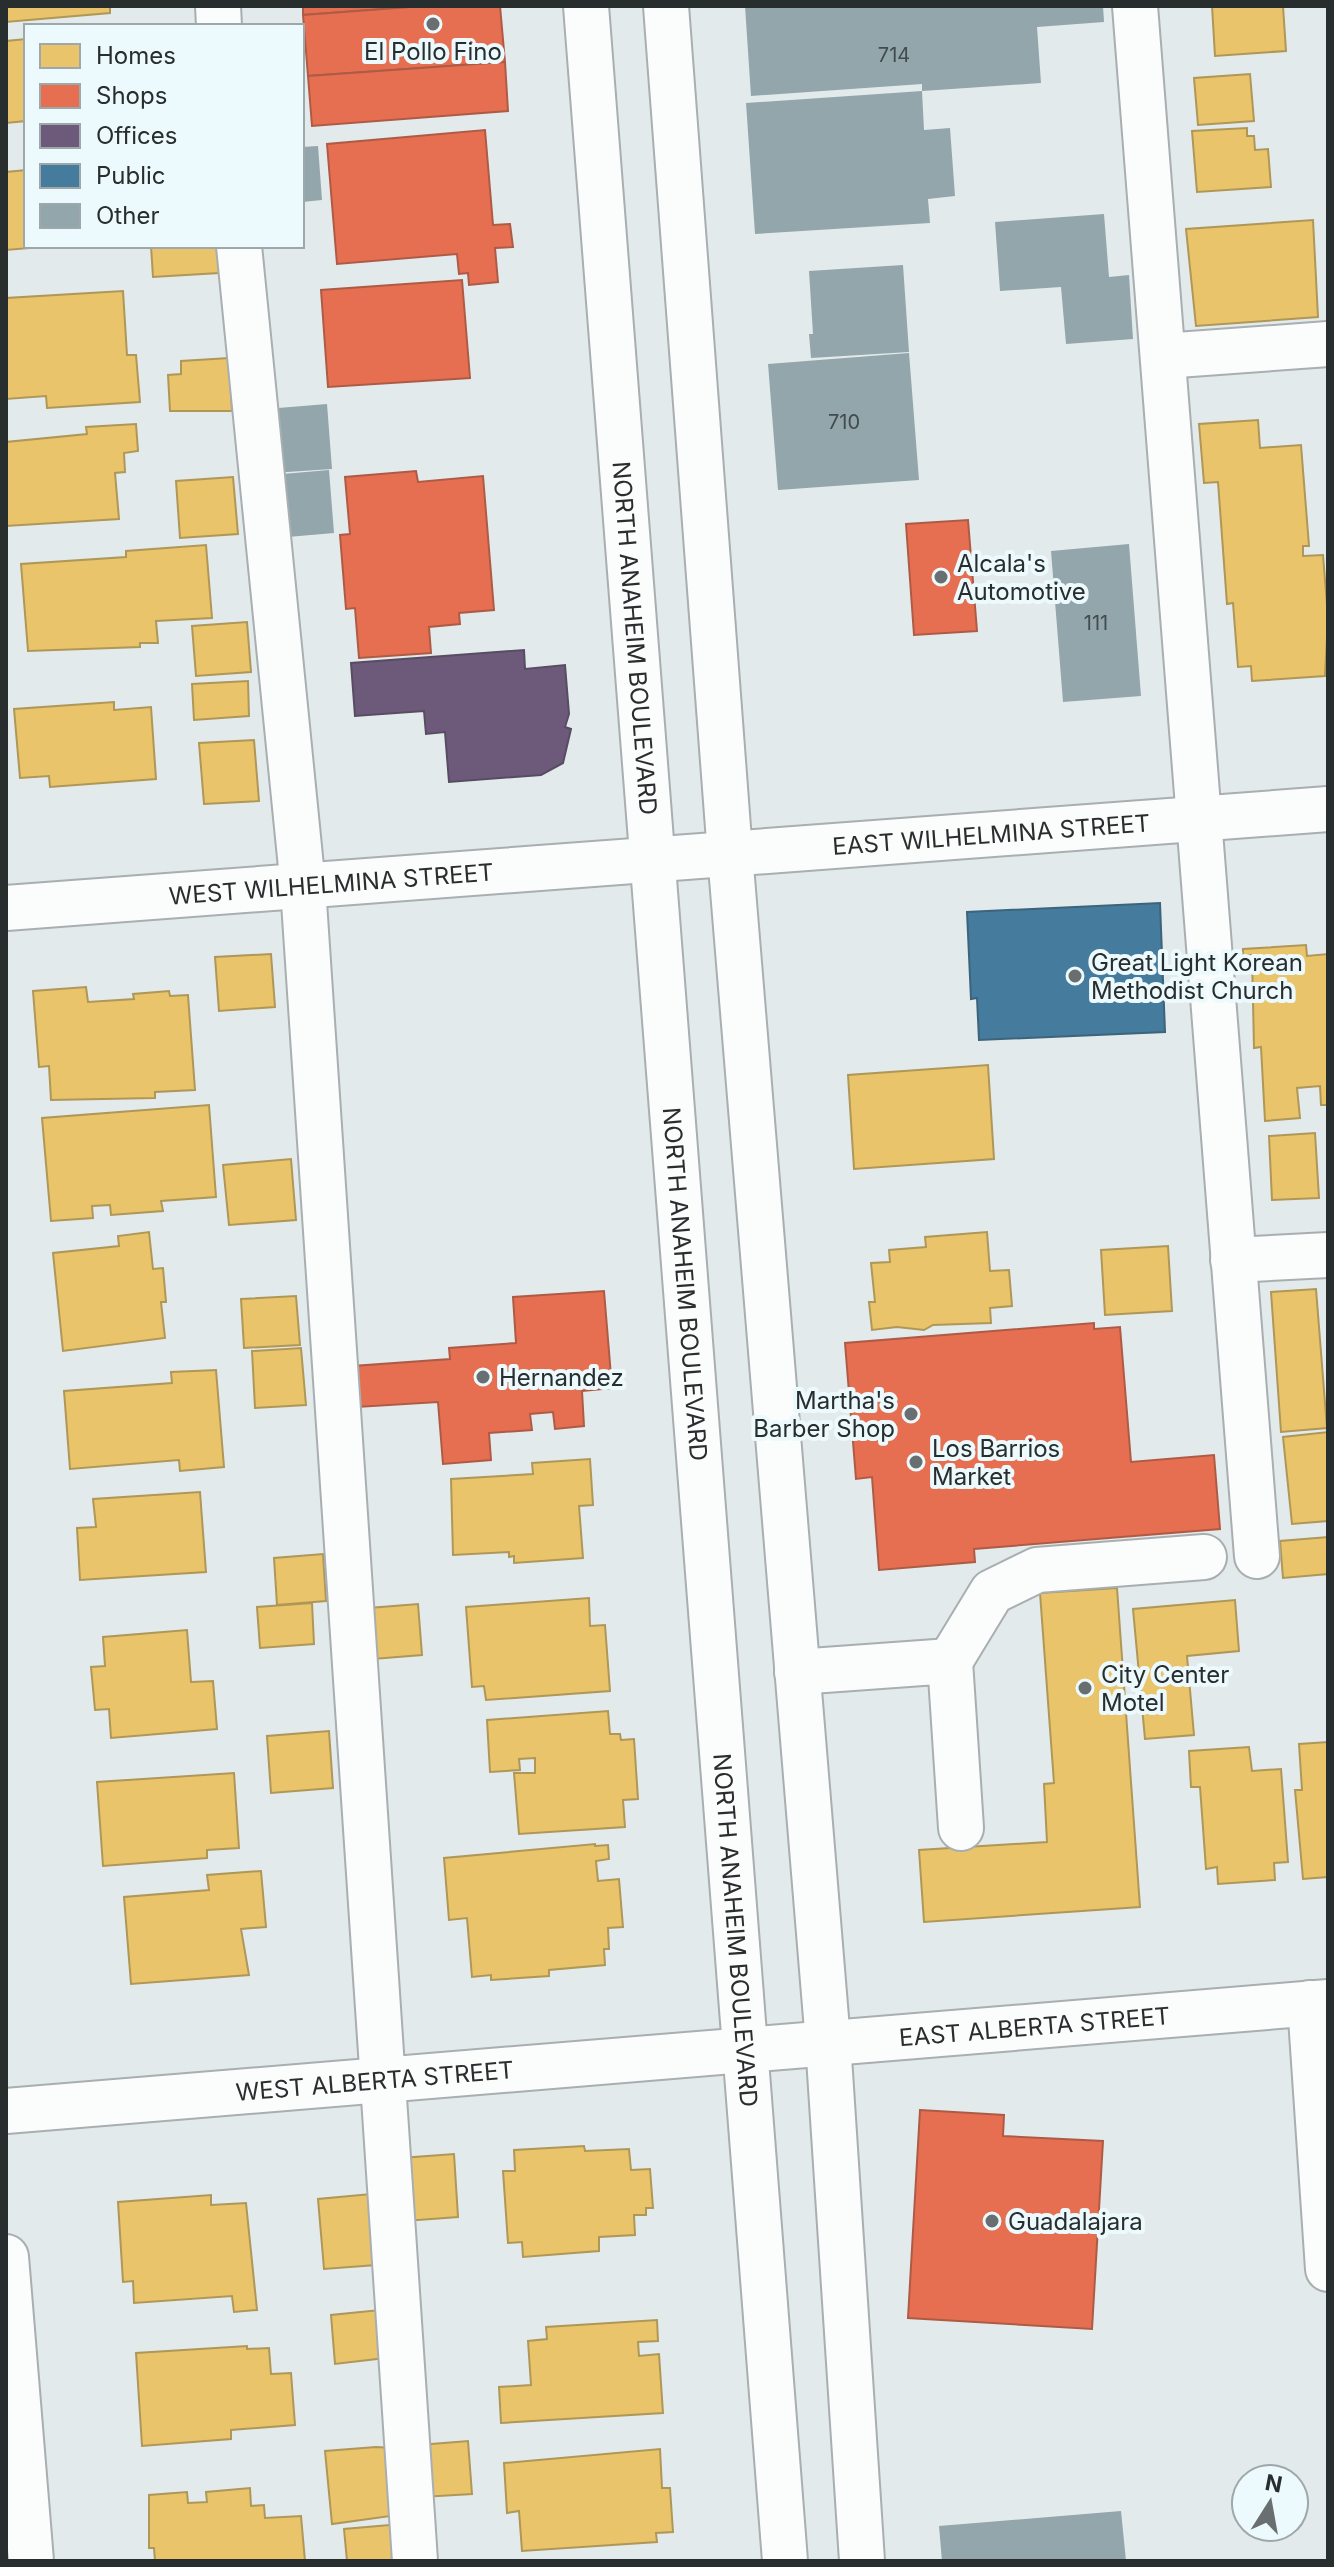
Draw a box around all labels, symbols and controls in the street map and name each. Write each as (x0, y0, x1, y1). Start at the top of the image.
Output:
marker: El Pollo Fino (424, 15, 442, 33)
legend (24, 24, 304, 248)
place label: El Pollo Fino (364, 37, 502, 66)
text: Homes (96, 41, 176, 70)
house number: 714 (878, 43, 910, 67)
text: Shops (96, 81, 167, 110)
text: Offices (96, 121, 177, 150)
text: Public (96, 161, 166, 190)
text: Other (96, 201, 159, 230)
house number: 710 (828, 410, 860, 434)
street label: NORTH ANAHEIM BOULEVARD (607, 460, 663, 816)
place label: Alcala's Automotive (957, 549, 1086, 606)
marker: Alcala's Automotive (932, 568, 950, 586)
house number: 111 (1084, 611, 1108, 635)
street label: EAST WILHELMINA STREET (831, 808, 1151, 861)
street label: WEST WILHELMINA STREET (168, 857, 495, 910)
place label: Great Light Korean Methodist Church (1091, 948, 1303, 1005)
marker: Great Light Korean Methodist Church (1066, 967, 1084, 985)
street label: NORTH ANAHEIM BOULEVARD (657, 1106, 714, 1462)
place label: Hernandez (499, 1363, 624, 1392)
marker: Hernandez (474, 1368, 492, 1386)
place label: Martha's Barber Shop (753, 1386, 895, 1443)
marker: Martha's Barber Shop (902, 1405, 920, 1423)
place label: Los Barrios Market (932, 1434, 1060, 1491)
marker: Los Barrios Market (907, 1453, 925, 1471)
place label: City Center Motel (1101, 1660, 1229, 1717)
marker: City Center Motel (1076, 1679, 1094, 1697)
street label: NORTH ANAHEIM BOULEVARD (708, 1752, 764, 2108)
street label: EAST ALBERTA STREET (898, 2001, 1171, 2052)
street label: WEST ALBERTA STREET (235, 2055, 515, 2107)
place label: Guadalajara (1008, 2207, 1143, 2236)
marker: Guadalajara (983, 2212, 1001, 2230)
north arrow (1230, 2463, 1310, 2543)
text: N (1263, 2469, 1285, 2498)

